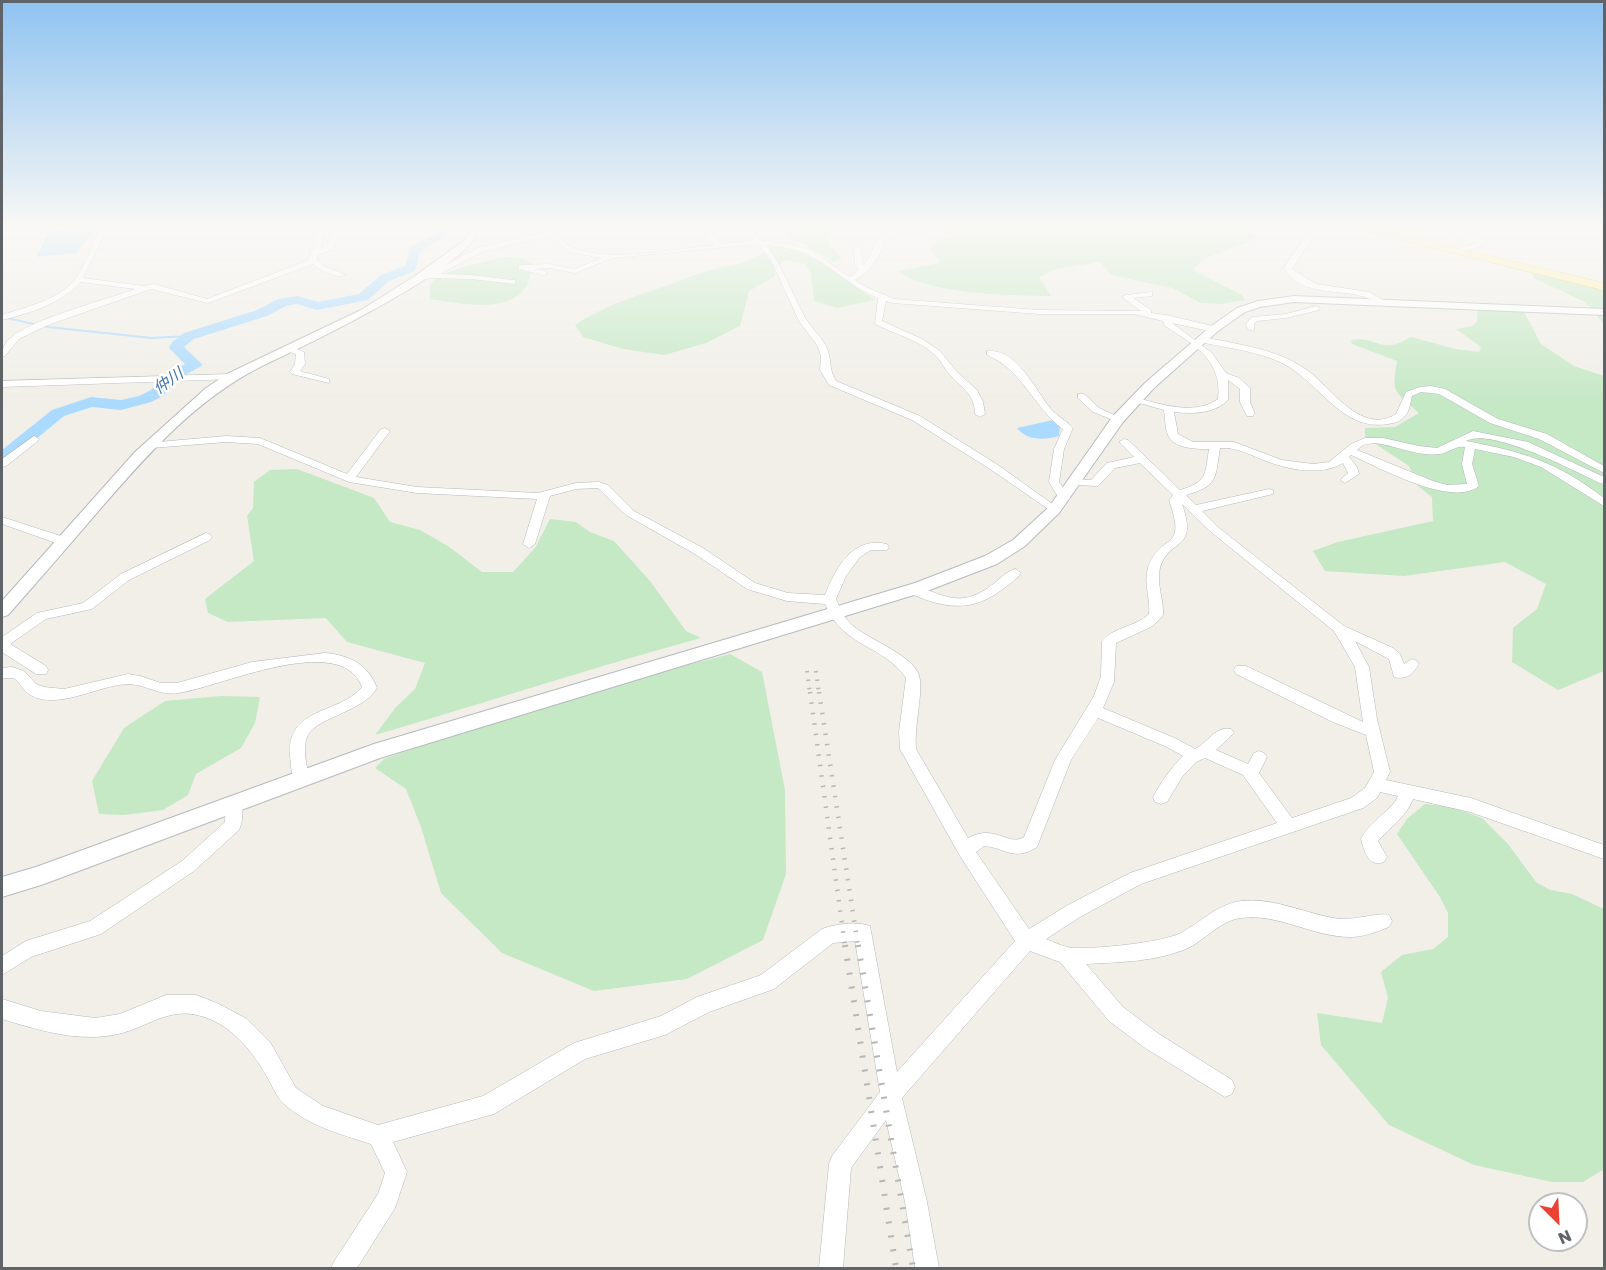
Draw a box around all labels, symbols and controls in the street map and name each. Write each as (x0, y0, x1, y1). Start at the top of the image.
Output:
water label: 仲川 (150, 365, 188, 399)
north arrow (1528, 1192, 1588, 1252)
text: N (1555, 1224, 1575, 1250)

